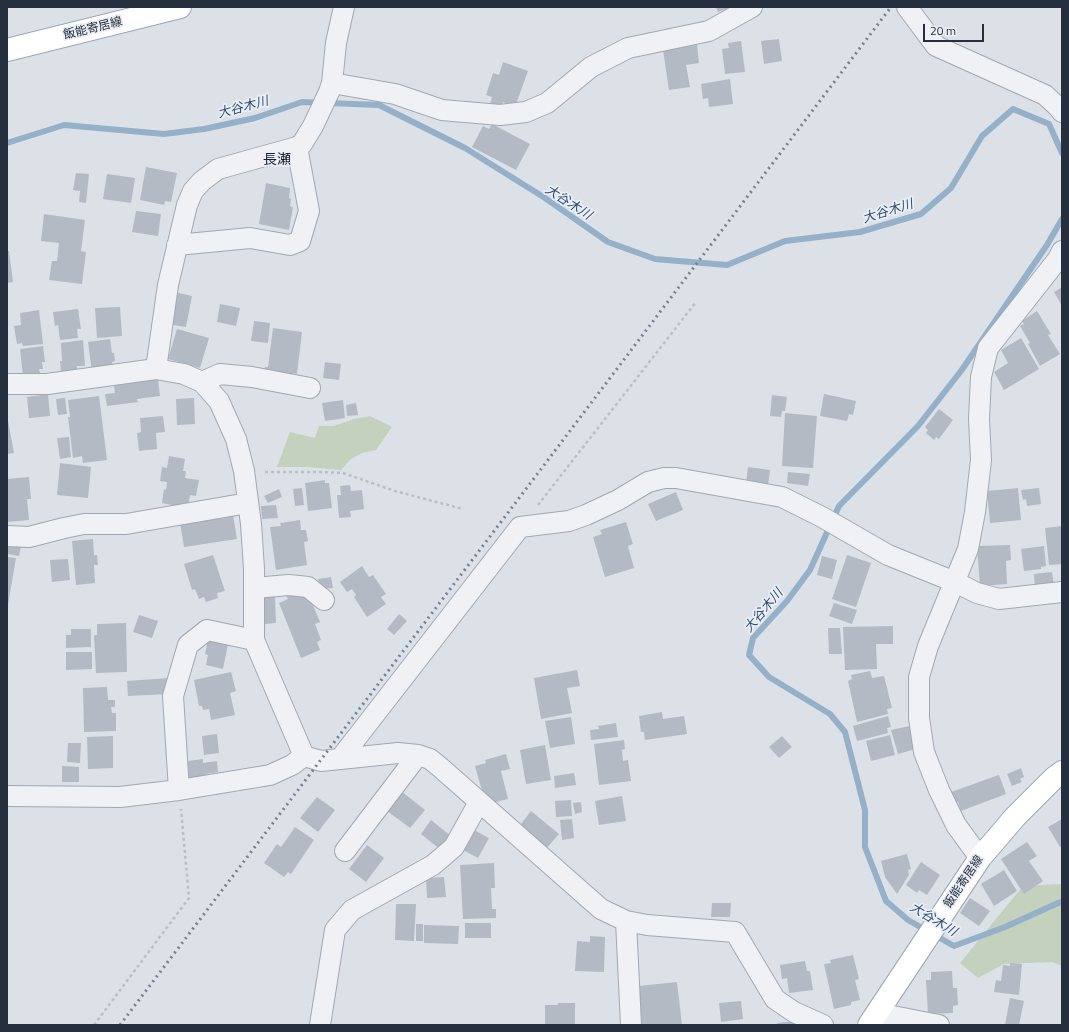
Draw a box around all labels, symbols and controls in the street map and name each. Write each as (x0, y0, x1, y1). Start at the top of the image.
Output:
street label: 飯能寄居線 (62, 15, 124, 43)
scale bar (925, 16, 986, 42)
text: 20 m (930, 21, 956, 40)
water label: 大谷木川 (216, 94, 270, 122)
district label: 長瀬 (263, 153, 291, 169)
water label: 大谷木川 (542, 182, 594, 224)
water label: 大谷木川 (861, 197, 915, 227)
water label: 大谷木川 (741, 586, 787, 636)
street label: 飯能寄居線 (941, 853, 987, 911)
water label: 大谷木川 (907, 900, 959, 940)

